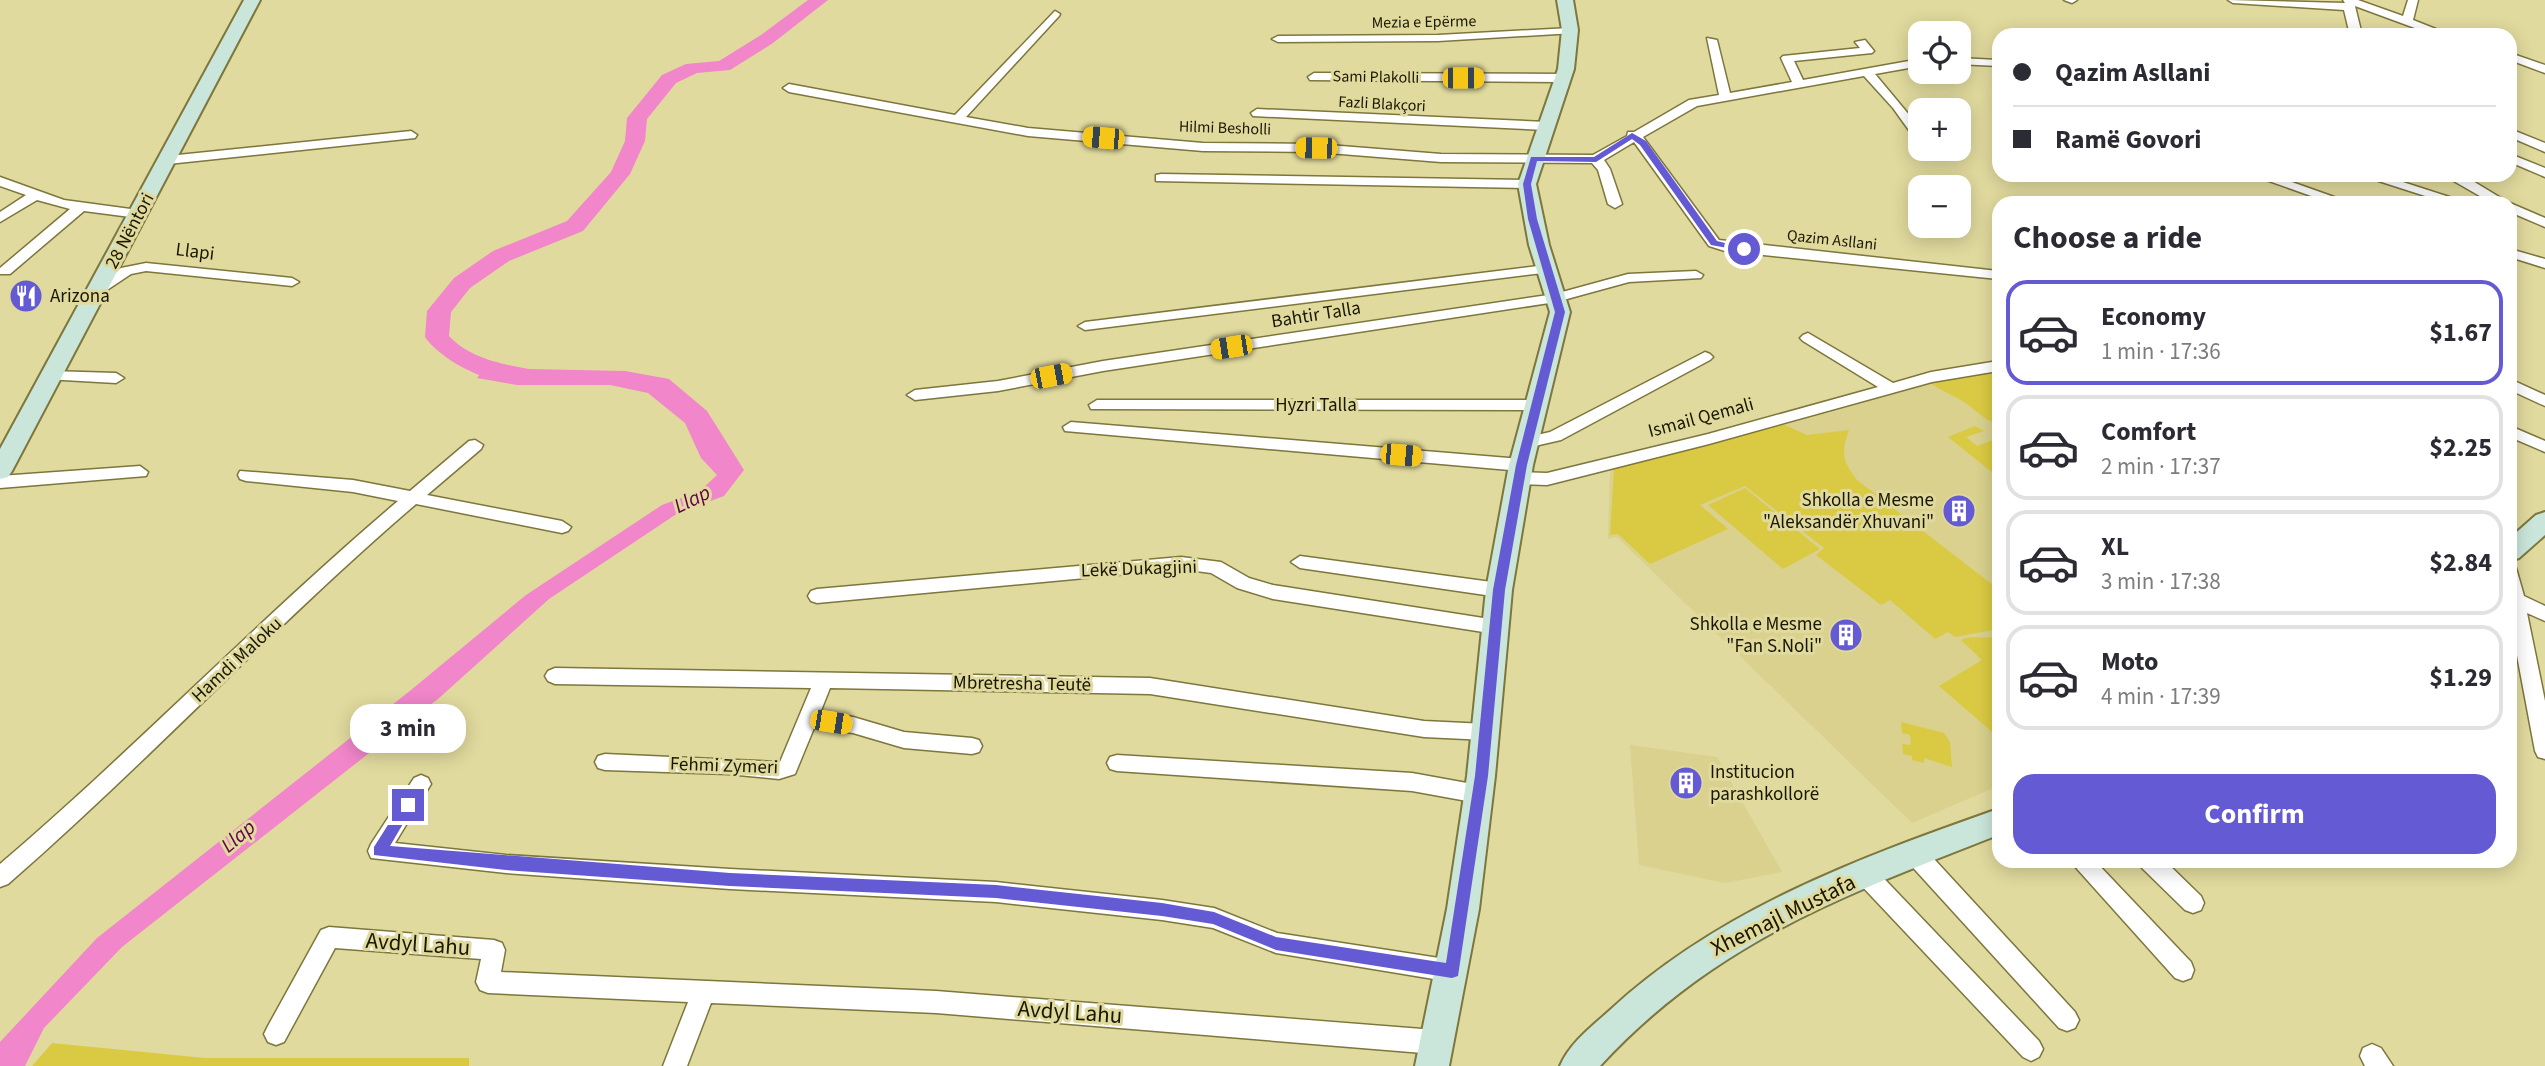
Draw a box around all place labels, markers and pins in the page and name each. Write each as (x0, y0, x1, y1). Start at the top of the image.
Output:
restaurant icon: Arizona (7, 277, 45, 315)
place label: Arizona (50, 283, 110, 310)
place label: Shkolla e Mesme "Aleksandër Xhuvani" (1763, 487, 1934, 536)
building icon: Shkolla e Mesme "Aleksandër Xhuvani" (1940, 492, 1978, 530)
place label: Shkolla e Mesme "Fan S.Noli" (1689, 611, 1822, 660)
building icon: Shkolla e Mesme "Fan S.Noli" (1827, 616, 1865, 654)
place label: Institucion parashkollorë (1710, 759, 1819, 808)
building icon: Institucion parashkollorë (1667, 764, 1705, 802)

